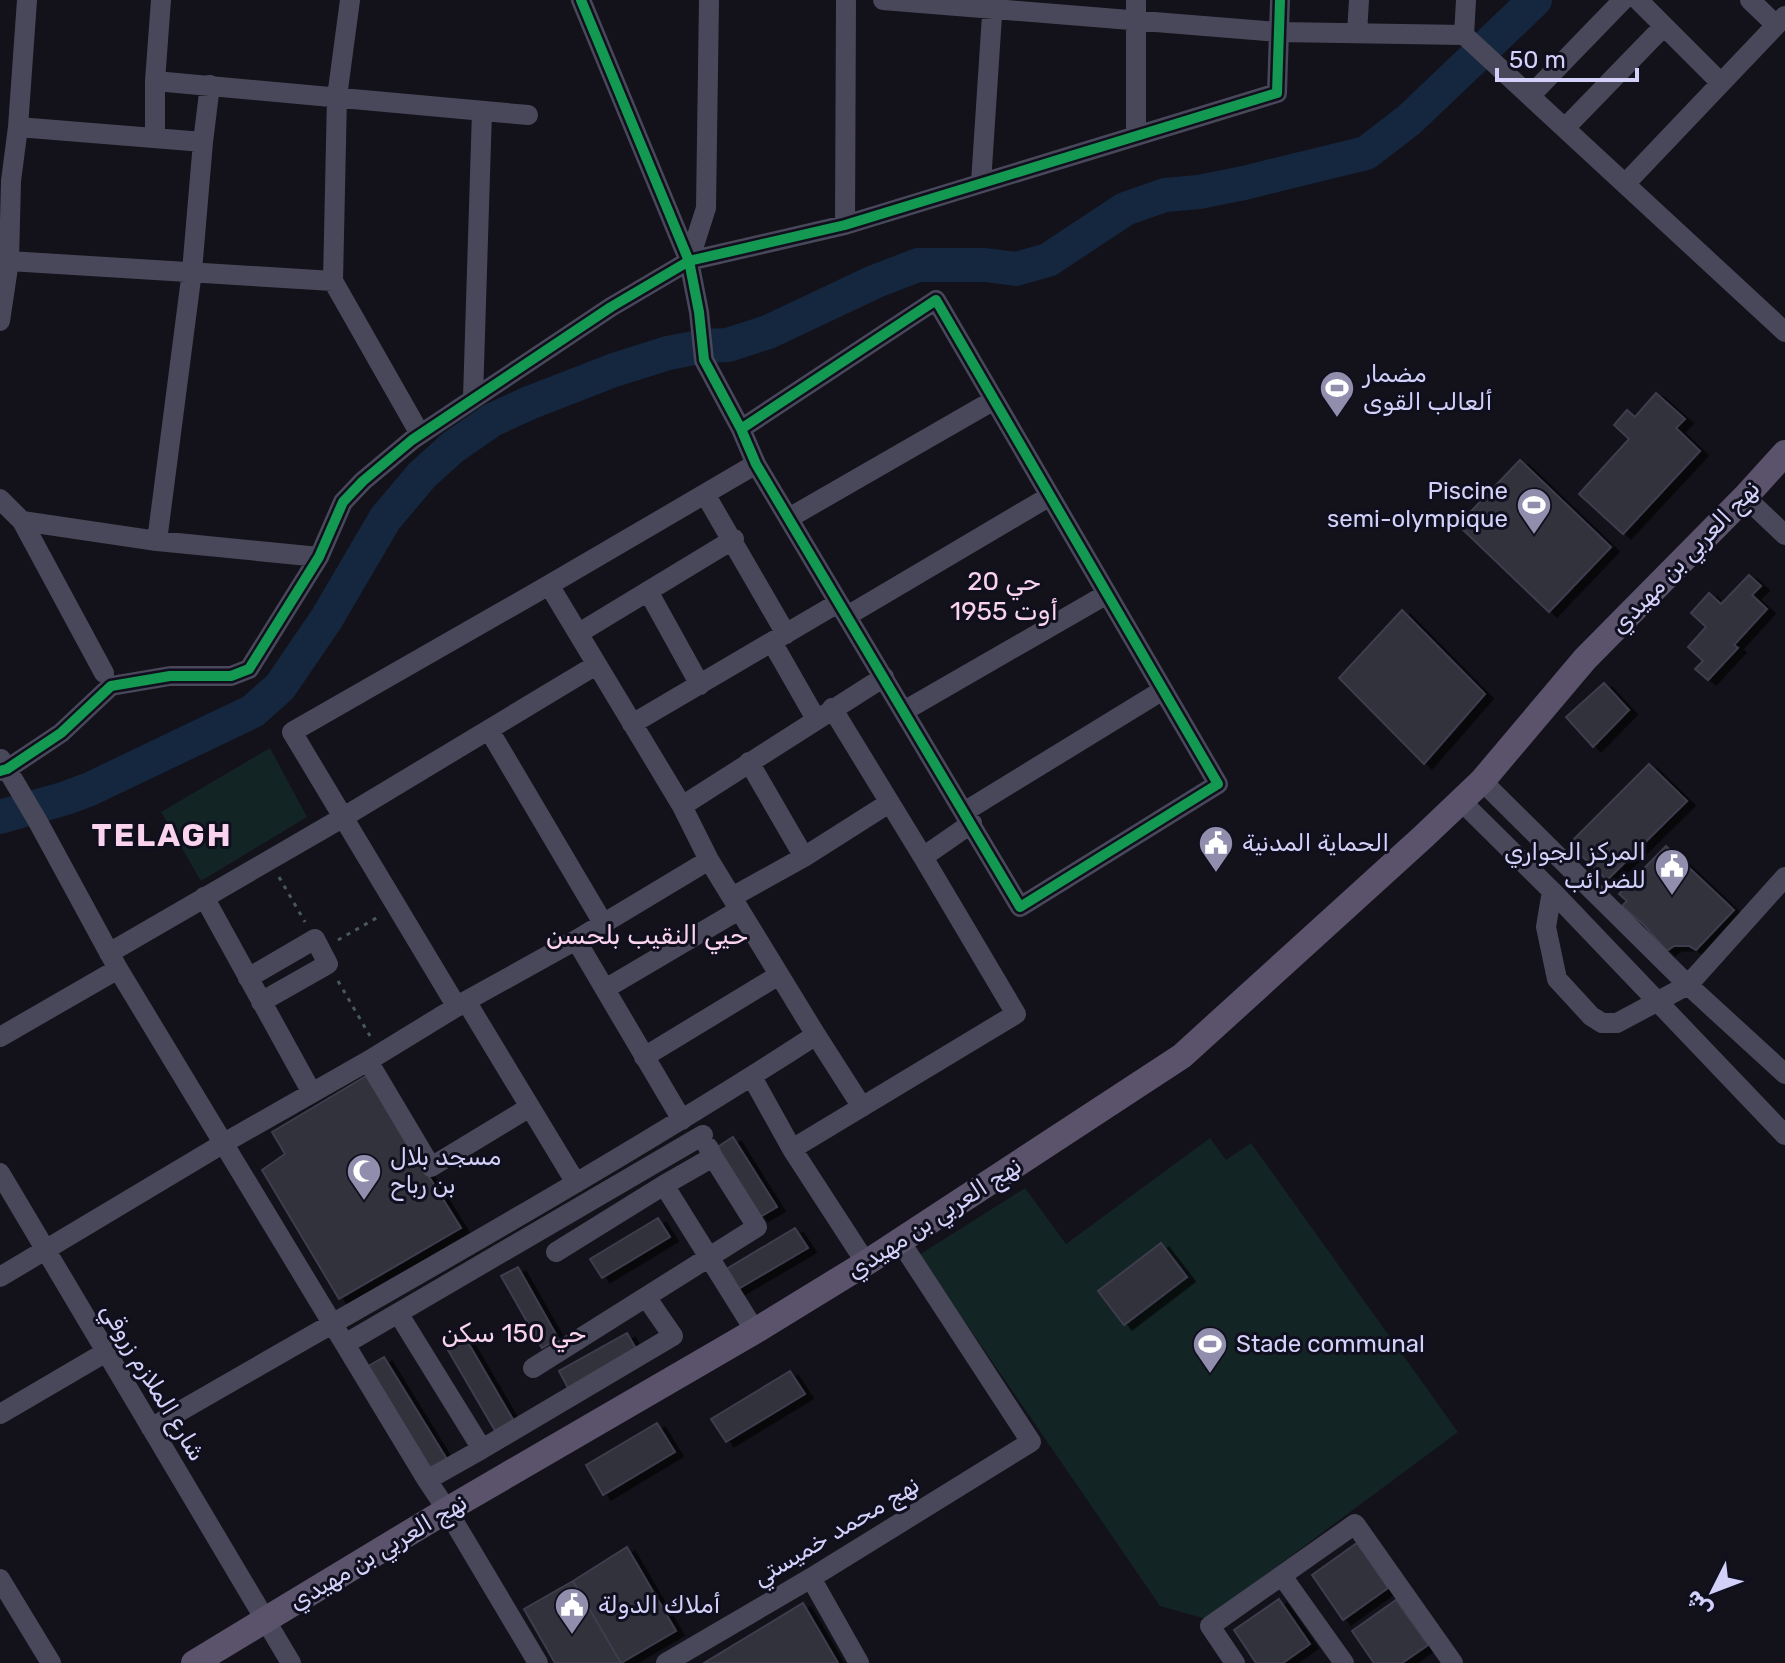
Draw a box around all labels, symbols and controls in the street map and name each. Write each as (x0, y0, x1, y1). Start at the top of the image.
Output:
scale bar (1497, 32, 1637, 82)
text: 50 m (1509, 46, 1566, 74)
place label: مضمار ألعالب القوى (1361, 360, 1492, 416)
sports icon: مضمار ألعالب القوى (1318, 369, 1356, 419)
street label: نهح العربي بن مهيدي (1605, 474, 1768, 642)
place label: Piscine semi-olympique (1327, 477, 1508, 533)
sports icon: Piscine semi-olympique (1515, 486, 1553, 536)
district label: حي 20 أوت 1955 (950, 566, 1058, 627)
district label: TELAGH (91, 816, 233, 854)
public building icon: الحماية المدنية (1197, 824, 1235, 874)
place label: الحماية المدنية (1242, 829, 1389, 857)
place label: المركز الجواري للضرائب (1504, 838, 1646, 894)
public building icon: المركز الجواري للضرائب (1653, 847, 1691, 897)
district label: حيي النقيب بلحسن (546, 920, 748, 955)
place label: مسجد بلال بن رباح (390, 1143, 501, 1201)
street label: نهج العربي بن مهيدي (841, 1151, 1029, 1288)
mosque icon: مسجد بلال بن رباح (345, 1152, 383, 1202)
street label: شارع الملازم زروقي (91, 1298, 211, 1468)
district label: حي 150 سكن (442, 1318, 586, 1353)
sports icon: Stade communal (1191, 1325, 1229, 1375)
place label: Stade communal (1236, 1330, 1425, 1358)
street label: نهج محمد خميستي (748, 1470, 926, 1595)
street label: نهج العربي بن مهيدي (284, 1488, 474, 1620)
north arrow (1673, 1551, 1753, 1631)
text: ش (1679, 1585, 1718, 1623)
public building icon: أملاك الدولة (553, 1586, 591, 1636)
place label: أملاك الدولة (598, 1591, 720, 1619)

